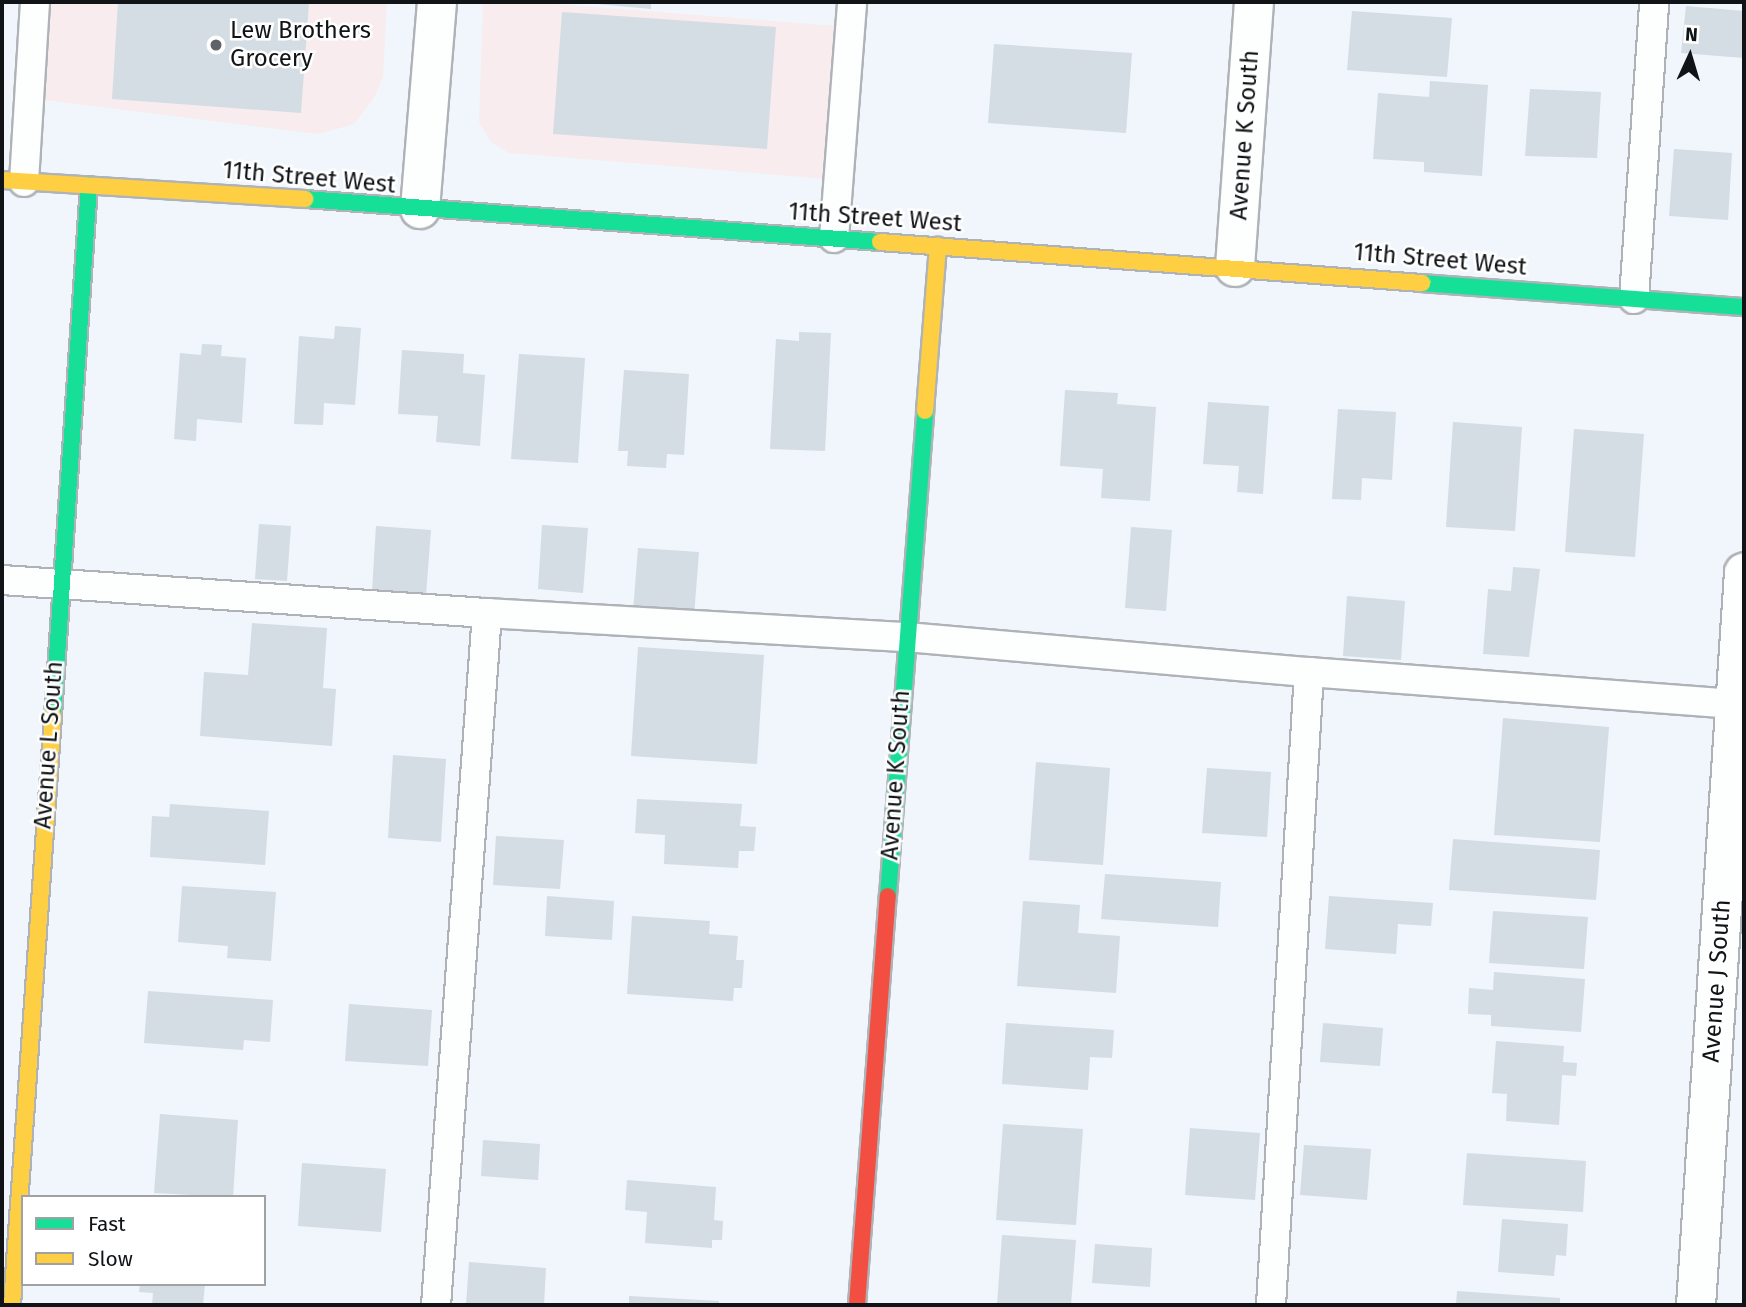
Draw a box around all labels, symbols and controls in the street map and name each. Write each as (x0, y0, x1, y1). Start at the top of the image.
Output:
place label: Lew Brothers Grocery (230, 17, 371, 73)
north arrow (1655, 21, 1725, 91)
text: N (1684, 23, 1699, 46)
marker: Lew Brothers Grocery (208, 37, 224, 53)
street label: Avenue K South (1225, 49, 1265, 221)
street label: 11th Street West (221, 156, 397, 200)
street label: 11th Street West (787, 198, 963, 238)
street label: 11th Street West (1352, 238, 1528, 282)
street label: Avenue L South (29, 660, 69, 830)
street label: Avenue K South (876, 689, 916, 861)
street label: Avenue J South (1697, 898, 1737, 1064)
legend (21, 1195, 266, 1286)
text: Fast (88, 1211, 126, 1237)
text: Slow (88, 1246, 133, 1272)

